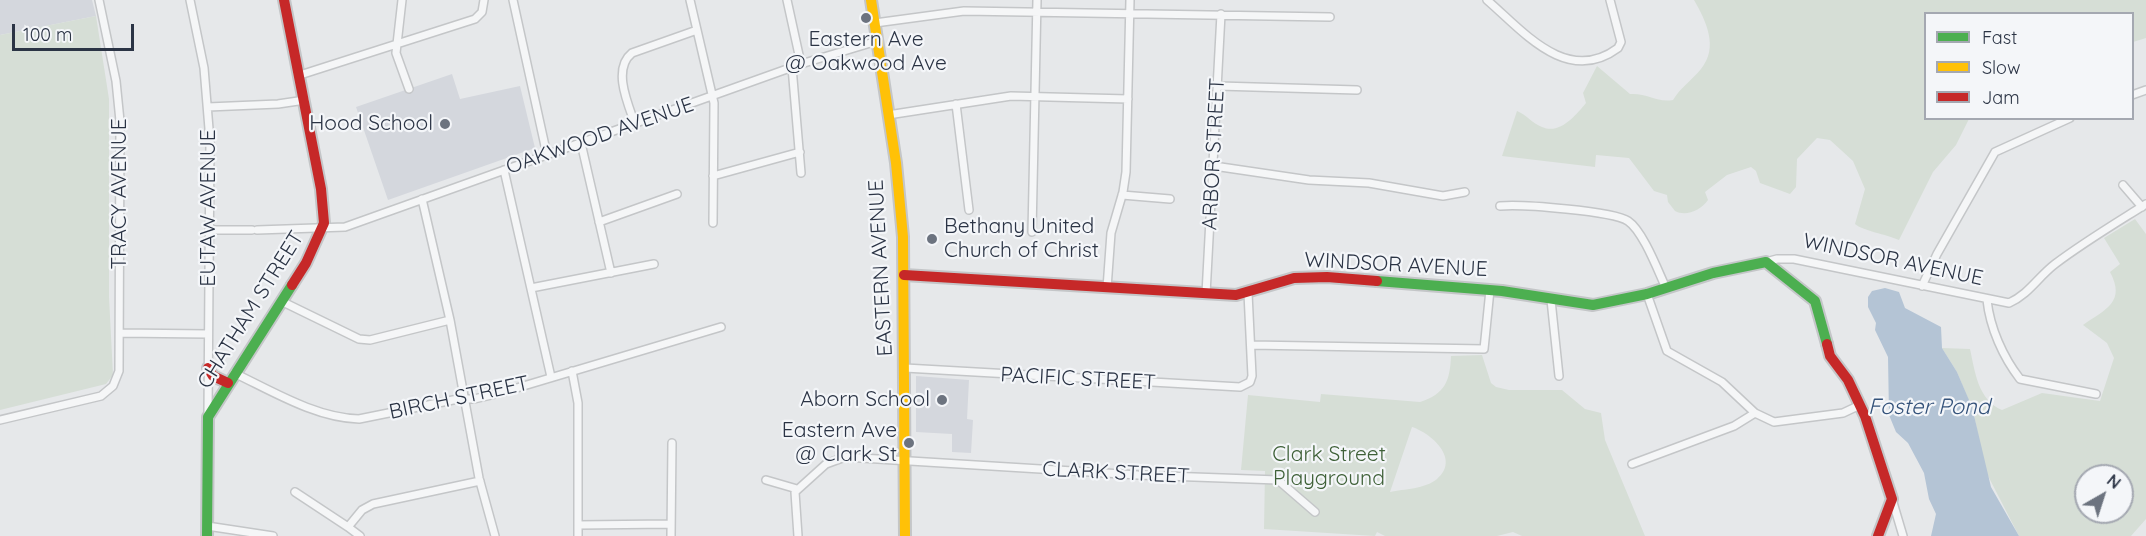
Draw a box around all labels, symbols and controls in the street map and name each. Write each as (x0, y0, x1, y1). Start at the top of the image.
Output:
marker: Eastern Ave @ Oakwood Ave (859, 11, 873, 25)
scale bar (15, 12, 136, 50)
legend (1924, 12, 2134, 120)
text: 100 m (23, 23, 72, 46)
text: Fast (1982, 26, 2017, 49)
place label: Eastern Ave @ Oakwood Ave (785, 27, 947, 77)
text: Slow (1982, 56, 2020, 79)
street label: ARBOR STREET (1197, 77, 1231, 231)
text: Jam (1982, 86, 2020, 109)
street label: OAKWOOD AVENUE (503, 92, 697, 180)
place label: Hood School (309, 111, 433, 137)
marker: Hood School (438, 117, 452, 131)
street label: TRACY AVENUE (107, 118, 133, 270)
street label: EUTAW AVENUE (196, 129, 222, 287)
street label: EASTERN AVENUE (864, 179, 898, 357)
place label: Bethany United Church of Christ (944, 214, 1099, 264)
street label: CHATHAM STREET (192, 227, 310, 393)
street label: WINDSOR AVENUE (1801, 229, 1985, 291)
marker: Bethany United Church of Christ (925, 232, 939, 246)
street label: WINDSOR AVENUE (1304, 248, 1488, 282)
street label: PACIFIC STREET (1000, 362, 1156, 396)
street label: BIRCH STREET (387, 371, 531, 425)
place label: Aborn School (800, 387, 930, 413)
marker: Aborn School (935, 393, 949, 407)
water label: Foster Pond (1868, 394, 1990, 420)
place label: Eastern Ave @ Clark St (782, 418, 897, 468)
marker: Eastern Ave @ Clark St (902, 436, 916, 450)
park label: Clark Street Playground (1272, 442, 1386, 492)
street label: CLARK STREET (1042, 457, 1190, 489)
north arrow (2074, 464, 2134, 524)
text: N (2103, 470, 2125, 493)

